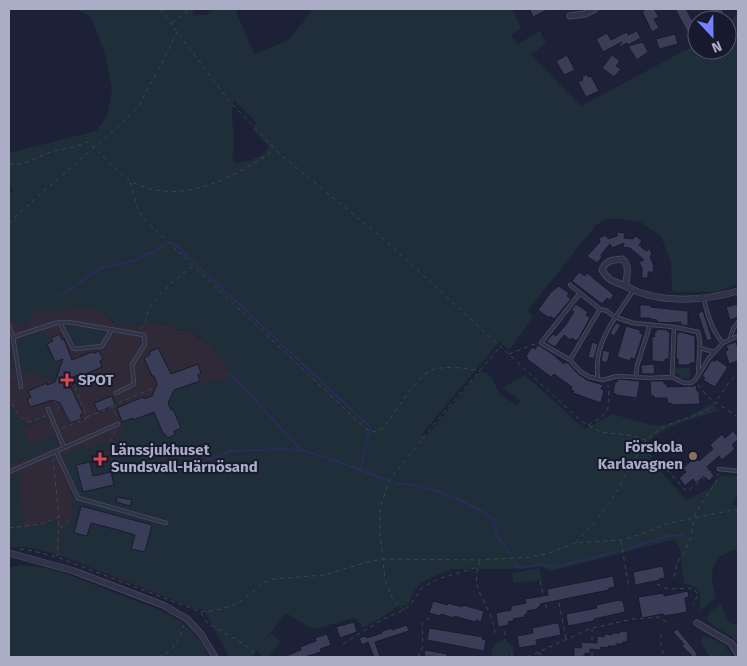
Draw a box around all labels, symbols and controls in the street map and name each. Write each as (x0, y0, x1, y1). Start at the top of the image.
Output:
north arrow (687, 10, 737, 60)
text: N (709, 37, 724, 56)
place label: SPOT (78, 371, 114, 389)
marker: SPOT (60, 373, 74, 387)
place label: Förskola Karlavagnen (598, 438, 683, 473)
place label: Länssjukhuset Sundsvall-Härnösand (111, 441, 258, 476)
marker: Förskola Karlavagnen (687, 450, 699, 462)
marker: Länssjukhuset Sundsvall-Härnösand (93, 452, 107, 466)

